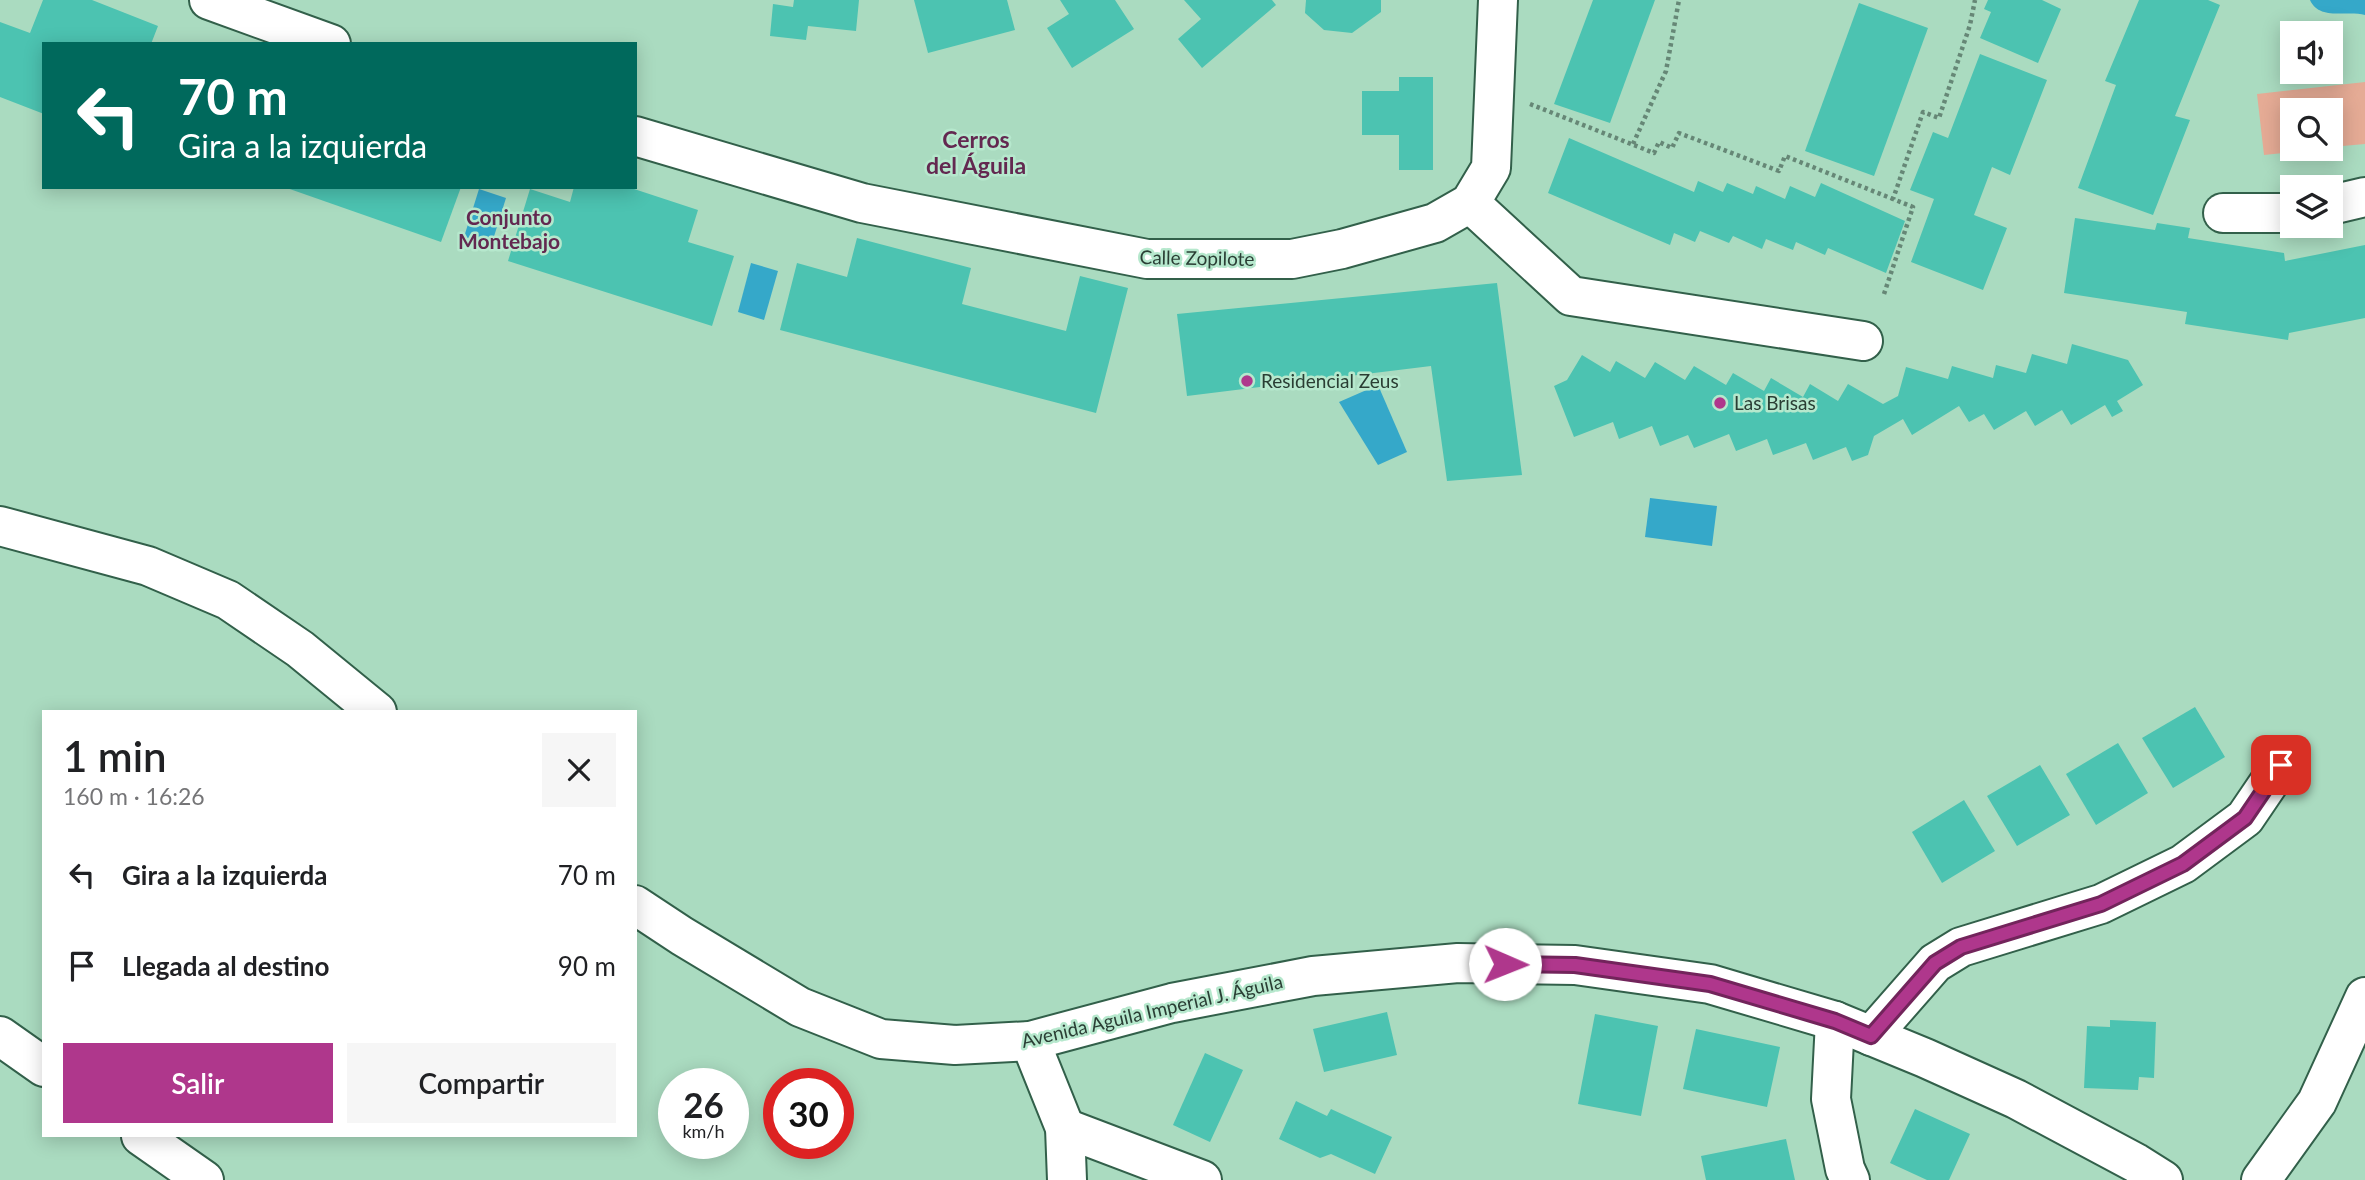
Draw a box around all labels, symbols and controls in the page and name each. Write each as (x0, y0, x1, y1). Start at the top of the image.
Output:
map controls (2280, 21, 2343, 238)
button: sound (2280, 21, 2343, 84)
text: 70 m (178, 67, 288, 125)
icon: left (63, 70, 154, 161)
button: search (2280, 98, 2343, 161)
district label: Cerros del Águila (926, 125, 1026, 179)
text: Gira a la izquierda (178, 126, 427, 165)
button: layers (2280, 175, 2343, 238)
district label: Conjunto Montebajo (458, 204, 560, 253)
street label: Calle Zopilote (1139, 245, 1255, 270)
place label: Residencial Zeus (1261, 369, 1399, 392)
marker: Residencial Zeus (1239, 373, 1255, 389)
place label: Las Brisas (1734, 391, 1816, 414)
marker: Las Brisas (1712, 395, 1728, 411)
text: 1 min (63, 731, 167, 781)
button: close (542, 733, 616, 807)
pin (2251, 735, 2311, 795)
icon: arrive (2262, 746, 2300, 784)
text: 160 m · 16:26 (63, 782, 205, 810)
icon: left (63, 856, 101, 894)
text: Gira a la izquierda (122, 859, 328, 891)
text: 70 m (558, 859, 616, 891)
position arrow (1468, 927, 1542, 1001)
icon: arrive (63, 947, 101, 985)
text: Llegada al destino (122, 950, 329, 982)
text: 90 m (558, 950, 616, 982)
street label: Avenida Aguila Imperial J. Águila (1019, 969, 1285, 1052)
button: Salir (63, 1043, 333, 1123)
button: Compartir (347, 1043, 616, 1123)
speed limit sign: 30 (763, 1068, 854, 1159)
text: 26 (683, 1083, 724, 1125)
text: km/h (682, 1120, 725, 1142)

